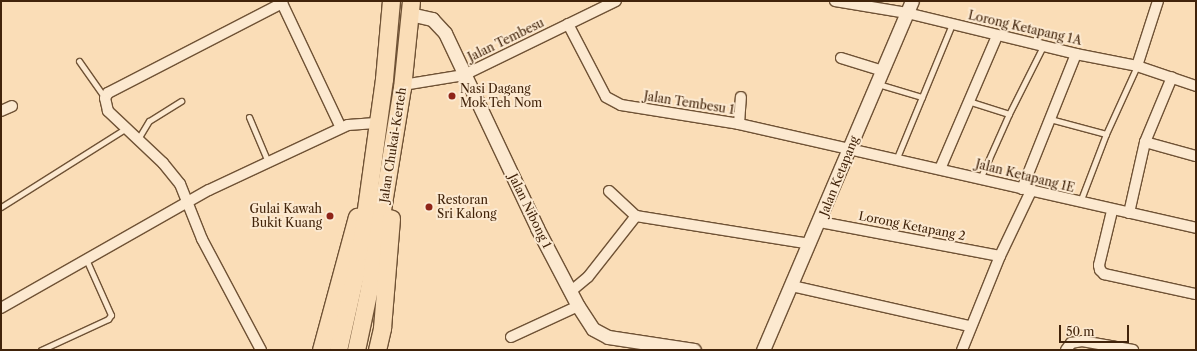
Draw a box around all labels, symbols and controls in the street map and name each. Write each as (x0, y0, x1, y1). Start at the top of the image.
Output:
street label: Lorong Ketapang 1A (967, 8, 1083, 48)
street label: Jalan Tembesu (465, 15, 547, 65)
place label: Nasi Dagang Mok Teh Nom (460, 82, 543, 110)
street label: Jalan Chukai-Kerteh (377, 86, 409, 204)
street label: Jalan Tembesu 1 (643, 89, 735, 117)
marker: Nasi Dagang Mok Teh Nom (447, 91, 457, 101)
street label: Jalan Ketapang (816, 134, 862, 218)
street label: Jalan Ketapang 1E (974, 157, 1076, 195)
street label: Jalan Nibong 1 (506, 171, 554, 251)
place label: Restoran Sri Kalong (437, 193, 497, 221)
place label: Gulai Kawah Bukit Kuang (249, 202, 322, 230)
marker: Restoran Sri Kalong (424, 202, 434, 212)
street label: Lorong Ketapang 2 (857, 209, 967, 243)
marker: Gulai Kawah Bukit Kuang (325, 211, 335, 221)
scale bar (1061, 317, 1131, 343)
text: 50 m (1066, 324, 1095, 339)

